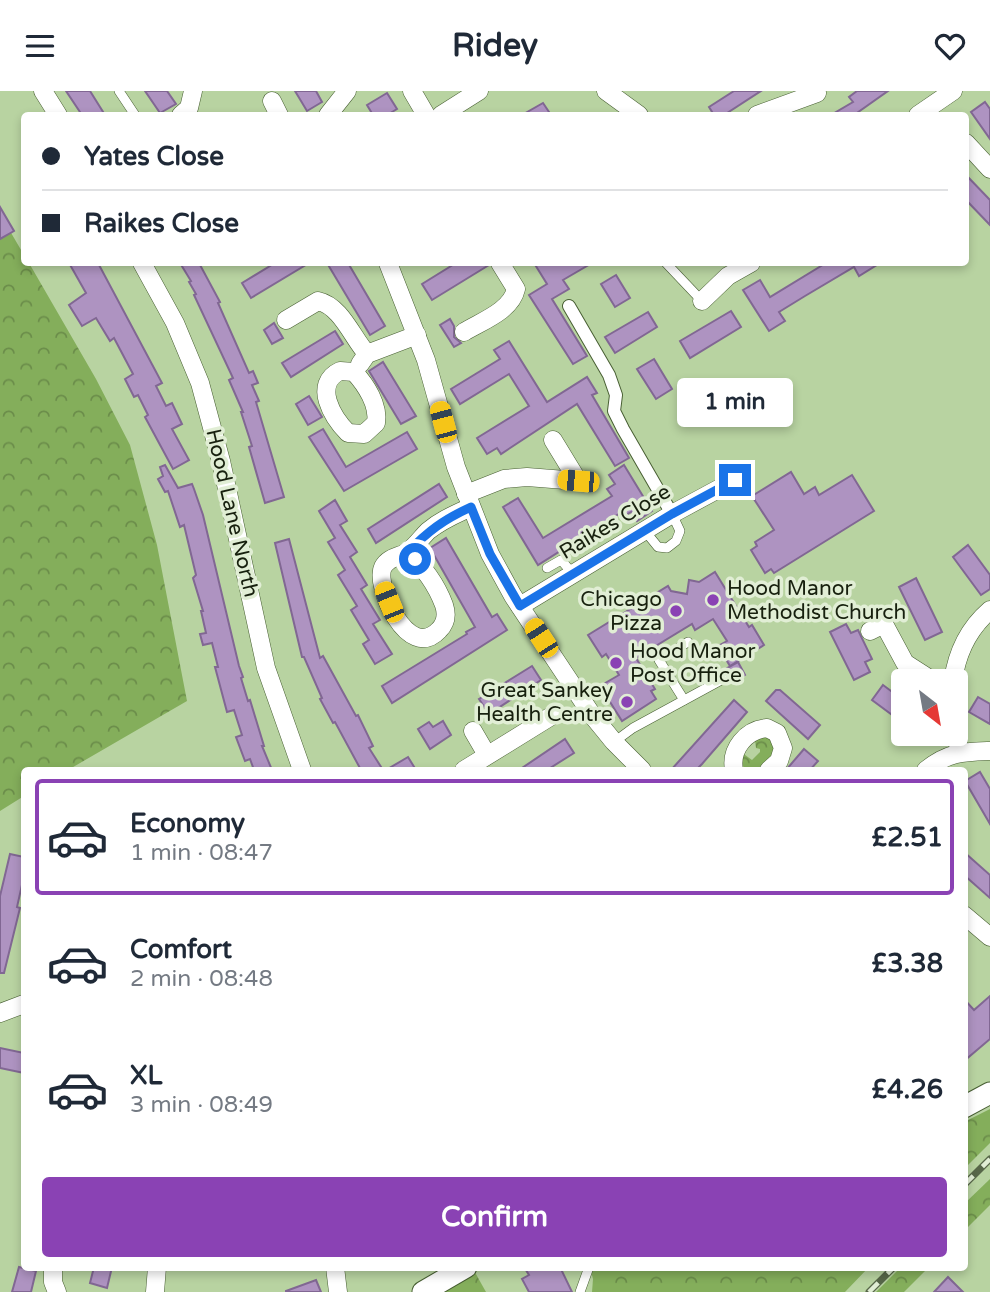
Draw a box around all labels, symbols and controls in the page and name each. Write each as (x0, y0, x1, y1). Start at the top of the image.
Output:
icon: menu (21, 27, 59, 65)
text: Ridey (452, 27, 538, 65)
icon: heart (931, 27, 969, 65)
text: Yates Close (84, 141, 224, 172)
text: Raikes Close (84, 208, 239, 239)
callout: 1 min (677, 379, 793, 427)
text: 1 min (704, 388, 766, 416)
car (428, 399, 459, 445)
street label: Hood Lane North (200, 426, 264, 600)
route end (719, 464, 751, 496)
car (557, 469, 600, 493)
street label: Raikes Close (555, 479, 675, 565)
route start (399, 543, 431, 575)
place label: Hood Manor Methodist Church (727, 576, 906, 625)
car (372, 579, 407, 625)
place label: Chicago Pizza (580, 587, 662, 636)
marker: Hood Manor Methodist Church (705, 592, 721, 608)
marker: Chicago Pizza (668, 603, 684, 619)
car (521, 615, 562, 661)
place label: Hood Manor Post Office (630, 639, 756, 688)
marker: Hood Manor Post Office (608, 655, 624, 671)
north arrow (891, 669, 968, 745)
map controls (891, 669, 968, 746)
place label: Great Sankey Health Centre (476, 678, 613, 727)
marker: Great Sankey Health Centre (619, 694, 635, 710)
icon: car (46, 806, 109, 869)
text: Economy (130, 808, 245, 839)
text: £2.51 (872, 822, 943, 853)
text: 1 min · 08:47 (130, 839, 273, 867)
icon: car (46, 932, 109, 995)
text: Comfort (130, 934, 232, 965)
text: £3.38 (872, 948, 943, 979)
text: 2 min · 08:48 (130, 965, 273, 993)
icon: car (46, 1058, 109, 1121)
text: XL (130, 1060, 162, 1091)
text: £4.26 (872, 1074, 943, 1105)
text: 3 min · 08:49 (130, 1091, 273, 1119)
button: Confirm (42, 1177, 947, 1257)

